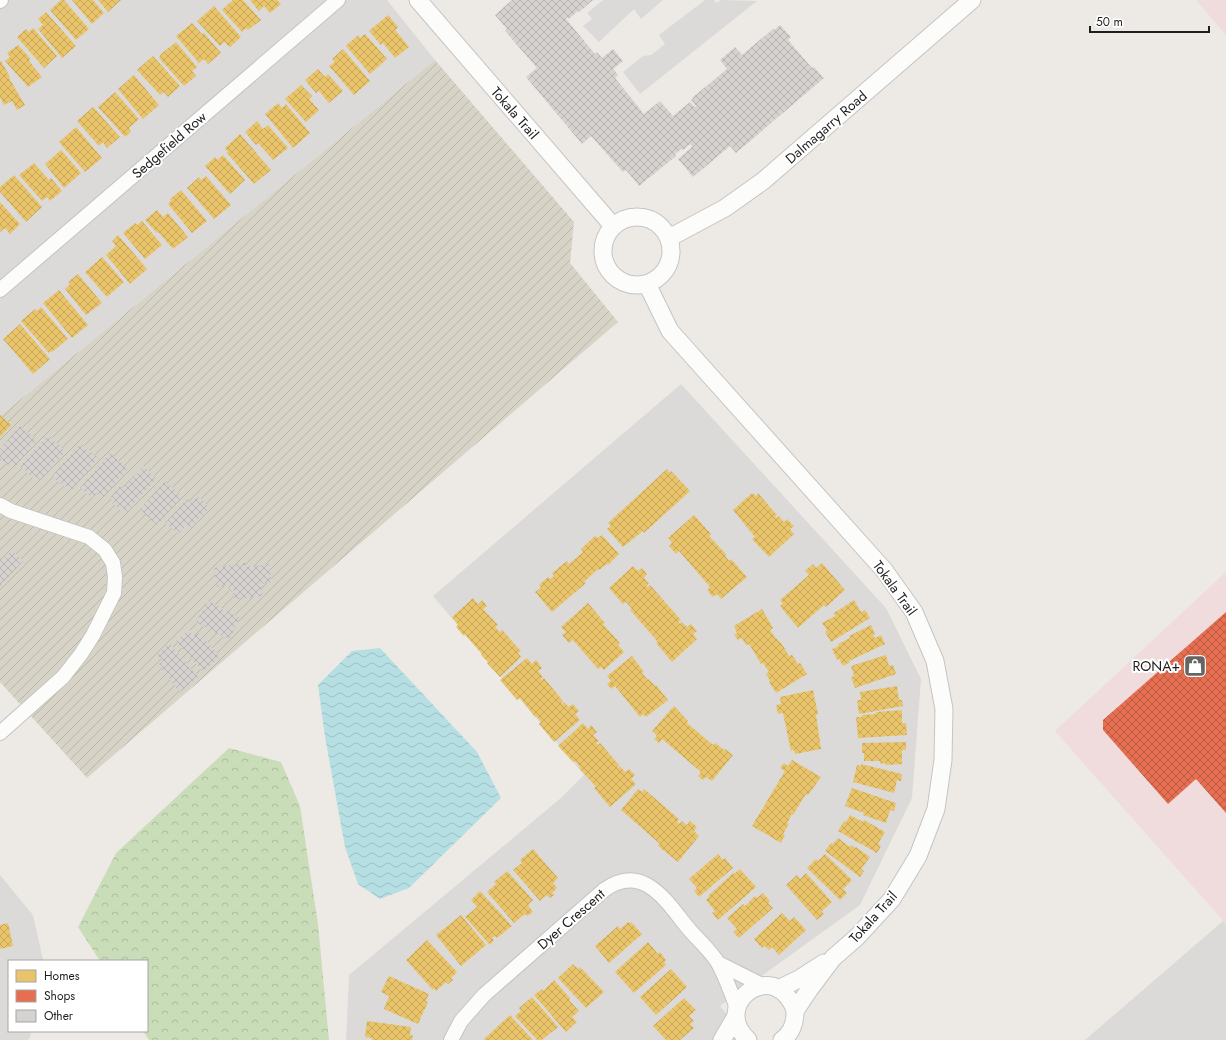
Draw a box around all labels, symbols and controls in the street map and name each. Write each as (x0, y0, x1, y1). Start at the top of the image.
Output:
scale bar (1090, 8, 1209, 34)
text: 50 m (1096, 13, 1123, 31)
street label: Tokala Trail (487, 82, 543, 144)
street label: Dalmagarry Road (781, 86, 871, 168)
street label: Sedgefield Row (127, 107, 211, 183)
street label: Tokala Trail (868, 556, 922, 620)
shop icon: RONA+ (1182, 653, 1208, 679)
place label: RONA+ (1132, 656, 1180, 676)
street label: Dyer Crescent (533, 884, 610, 954)
street label: Tokala Trail (844, 887, 902, 947)
legend (8, 960, 148, 1032)
text: Homes (44, 967, 80, 985)
text: Shops (44, 987, 75, 1005)
text: Other (44, 1007, 74, 1025)

